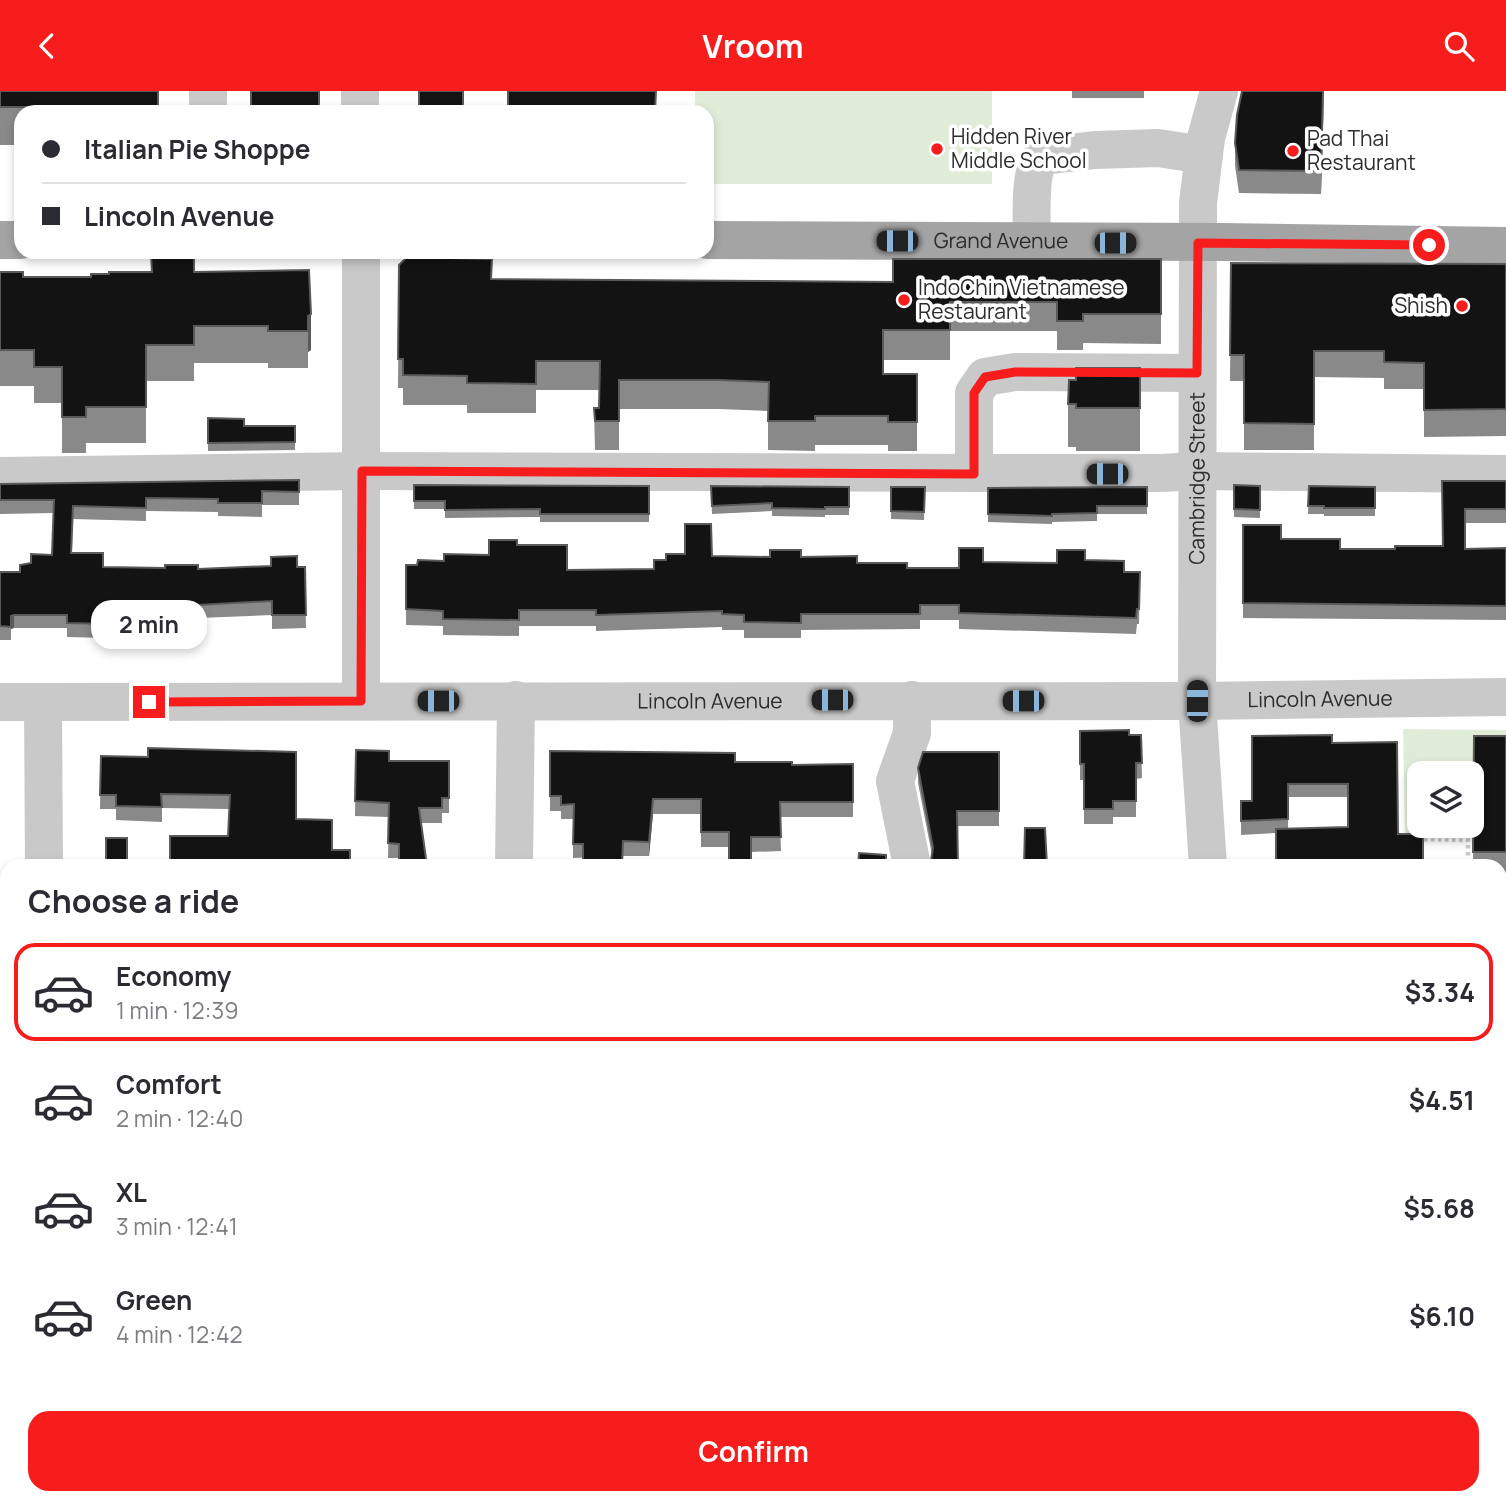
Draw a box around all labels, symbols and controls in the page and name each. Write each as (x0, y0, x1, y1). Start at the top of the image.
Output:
text: Vroom (702, 24, 804, 68)
icon: back (28, 27, 66, 65)
icon: search (1440, 27, 1478, 65)
place label: Hidden River Middle School (951, 122, 1087, 174)
place label: Pad Thai Restaurant (1307, 124, 1416, 176)
text: Italian Pie Shoppe (84, 131, 310, 167)
marker: Hidden River Middle School (929, 141, 945, 157)
marker: Pad Thai Restaurant (1285, 143, 1301, 159)
text: Lincoln Avenue (84, 198, 274, 234)
street label: Grand Avenue (934, 226, 1068, 254)
route start (1413, 229, 1445, 261)
car (877, 231, 919, 252)
car (1095, 233, 1137, 254)
place label: IndoChin Vietnamese Restaurant (918, 273, 1125, 325)
place label: Shish (1394, 291, 1448, 319)
marker: IndoChin Vietnamese Restaurant (896, 292, 912, 308)
marker: Shish (1454, 298, 1470, 314)
street label: Cambridge Street (1182, 392, 1211, 565)
car (1087, 464, 1129, 485)
callout: 2 min (91, 601, 207, 649)
text: 2 min (119, 608, 179, 640)
car (1187, 680, 1208, 722)
street label: Lincoln Avenue (1247, 683, 1393, 713)
route end (133, 686, 165, 718)
street label: Lincoln Avenue (637, 686, 783, 714)
car (812, 690, 854, 711)
car (418, 691, 460, 712)
car (1003, 691, 1045, 712)
map controls (1407, 761, 1484, 838)
button: layers (1407, 761, 1484, 838)
text: Choose a ride (28, 879, 239, 923)
text: Economy (116, 958, 231, 994)
icon: car (32, 961, 95, 1024)
text: $3.34 (1405, 974, 1475, 1010)
text: 1 min · 12:39 (116, 994, 238, 1026)
text: Comfort (116, 1066, 222, 1102)
icon: car (32, 1069, 95, 1132)
text: $4.51 (1409, 1082, 1475, 1118)
text: 2 min · 12:40 (116, 1102, 243, 1134)
text: XL (116, 1174, 147, 1210)
icon: car (32, 1177, 95, 1240)
text: $5.68 (1403, 1190, 1475, 1226)
text: 3 min · 12:41 (116, 1210, 238, 1242)
text: Green (116, 1282, 192, 1318)
icon: car (32, 1285, 95, 1348)
text: $6.10 (1409, 1298, 1475, 1334)
text: 4 min · 12:42 (116, 1318, 243, 1350)
button: Confirm (28, 1411, 1479, 1491)

